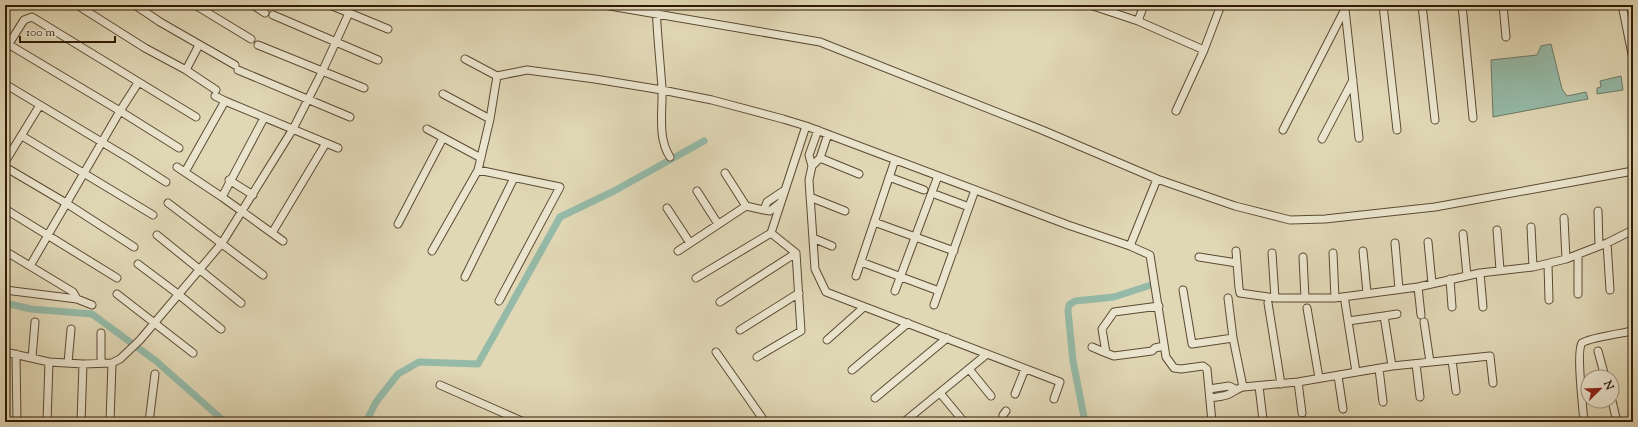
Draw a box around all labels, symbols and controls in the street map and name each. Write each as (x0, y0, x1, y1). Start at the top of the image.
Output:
scale bar (20, 18, 115, 44)
text: 100 m (26, 24, 55, 42)
north arrow (1580, 369, 1620, 409)
text: N (1599, 377, 1617, 393)

